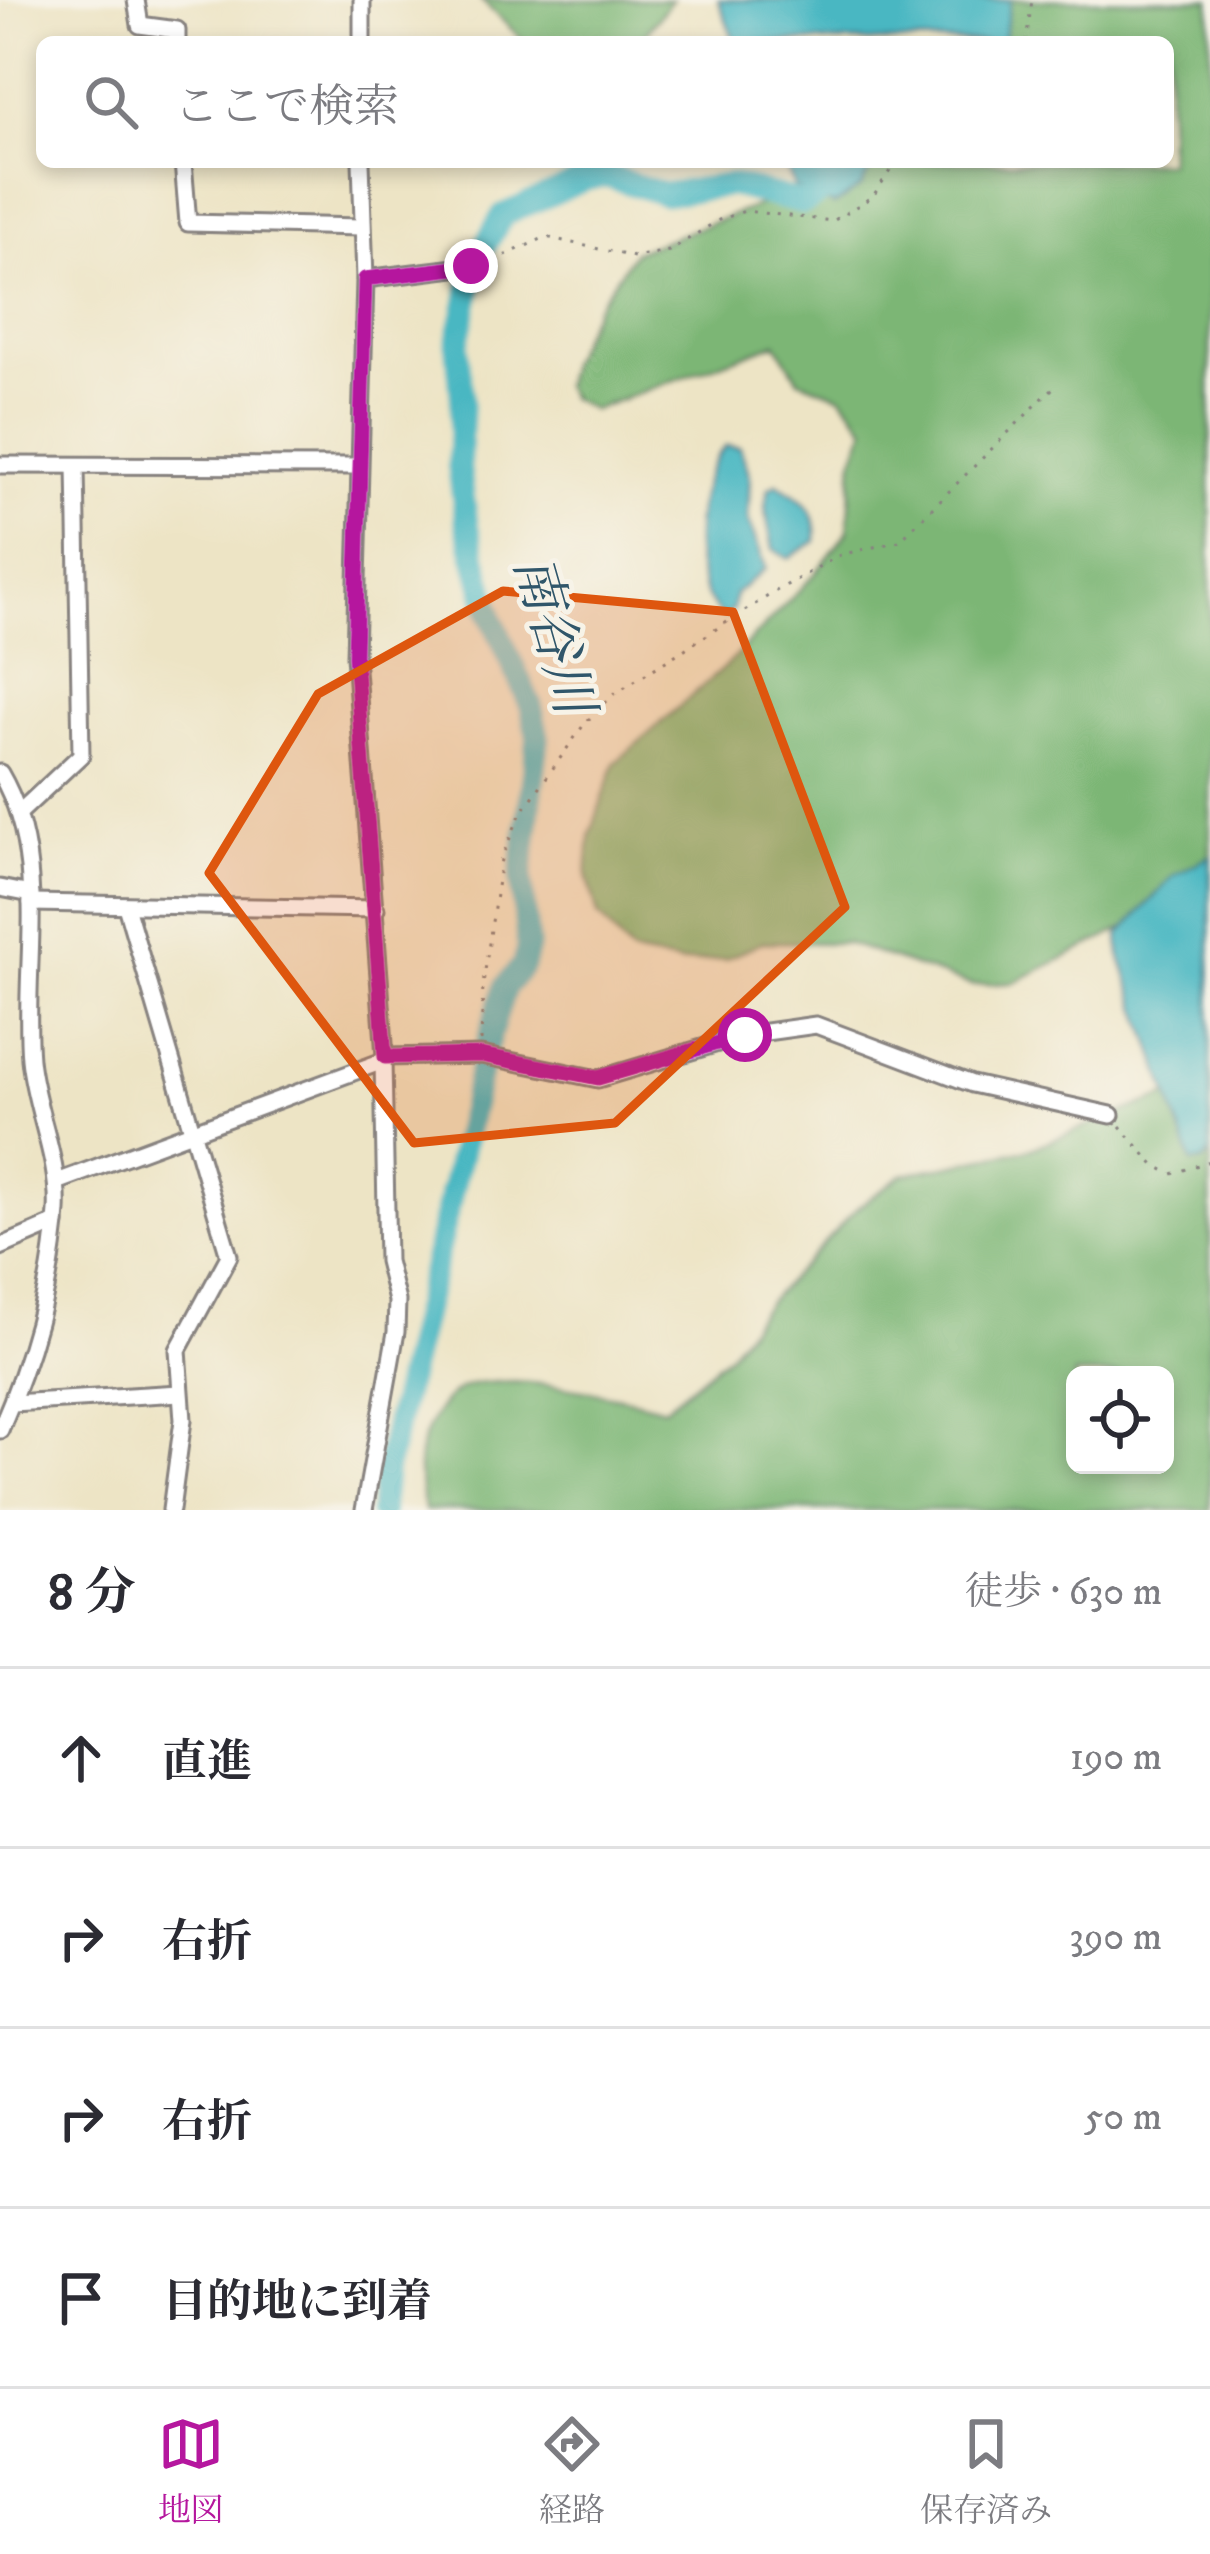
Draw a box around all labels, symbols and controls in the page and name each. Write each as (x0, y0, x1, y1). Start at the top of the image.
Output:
search box (36, 36, 1174, 168)
icon: search (78, 69, 144, 135)
text: ここで検索 (174, 80, 399, 136)
route end (444, 239, 498, 293)
water label: 南谷川 (497, 548, 608, 727)
route start (718, 1008, 772, 1062)
map controls (1066, 1366, 1174, 1474)
button: locate (1066, 1366, 1174, 1474)
text: 8 分 (48, 1562, 135, 1626)
text: 徒歩 · 630 m (964, 1568, 1162, 1617)
icon: ahead (48, 1725, 114, 1791)
text: 190 m (1070, 1733, 1162, 1782)
text: 直進 (162, 1735, 252, 1791)
icon: right (48, 1905, 114, 1971)
text: 390 m (1069, 1913, 1162, 1962)
text: 右折 (162, 1915, 252, 1971)
icon: right (48, 2085, 114, 2151)
text: 50 m (1084, 2093, 1162, 2142)
text: 右折 (162, 2095, 252, 2151)
icon: arrive (48, 2265, 114, 2331)
text: 目的地に到着 (162, 2275, 432, 2331)
tab: 地図 (158, 2411, 224, 2532)
tab: 経路 (539, 2411, 605, 2532)
tab: 保存済み (920, 2411, 1052, 2532)

